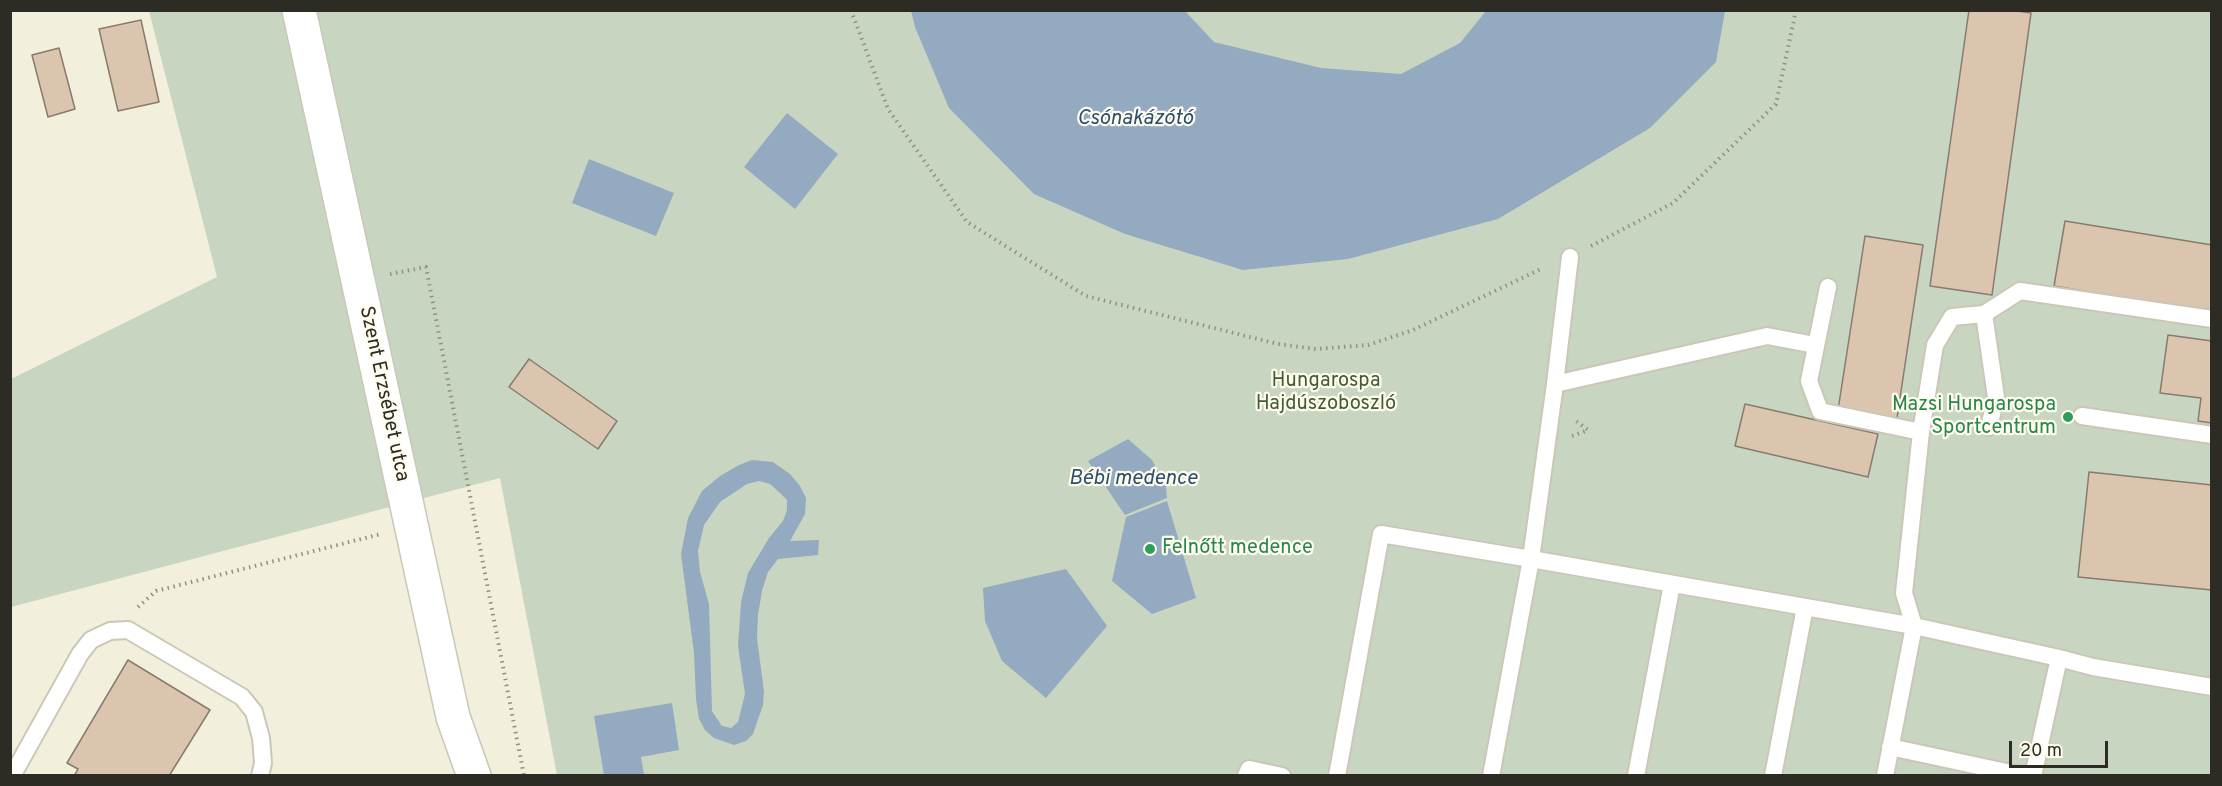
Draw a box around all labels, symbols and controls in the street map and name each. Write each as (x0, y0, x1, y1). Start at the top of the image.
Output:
water label: Csónakázótó (1077, 107, 1193, 133)
street label: Szent Erzsébet utca (353, 304, 413, 484)
park label: Hungarospa Hajdúszoboszló (1256, 370, 1396, 417)
place label: Mazsi Hungarospa Sportcentrum (1892, 394, 2056, 441)
marker: Mazsi Hungarospa Sportcentrum (2061, 410, 2075, 424)
water label: Bébi medence (1069, 467, 1197, 493)
place label: Felnőtt medence (1162, 537, 1313, 561)
marker: Felnőtt medence (1143, 542, 1157, 556)
scale bar (2012, 729, 2111, 767)
text: 20 m (2020, 740, 2062, 763)

